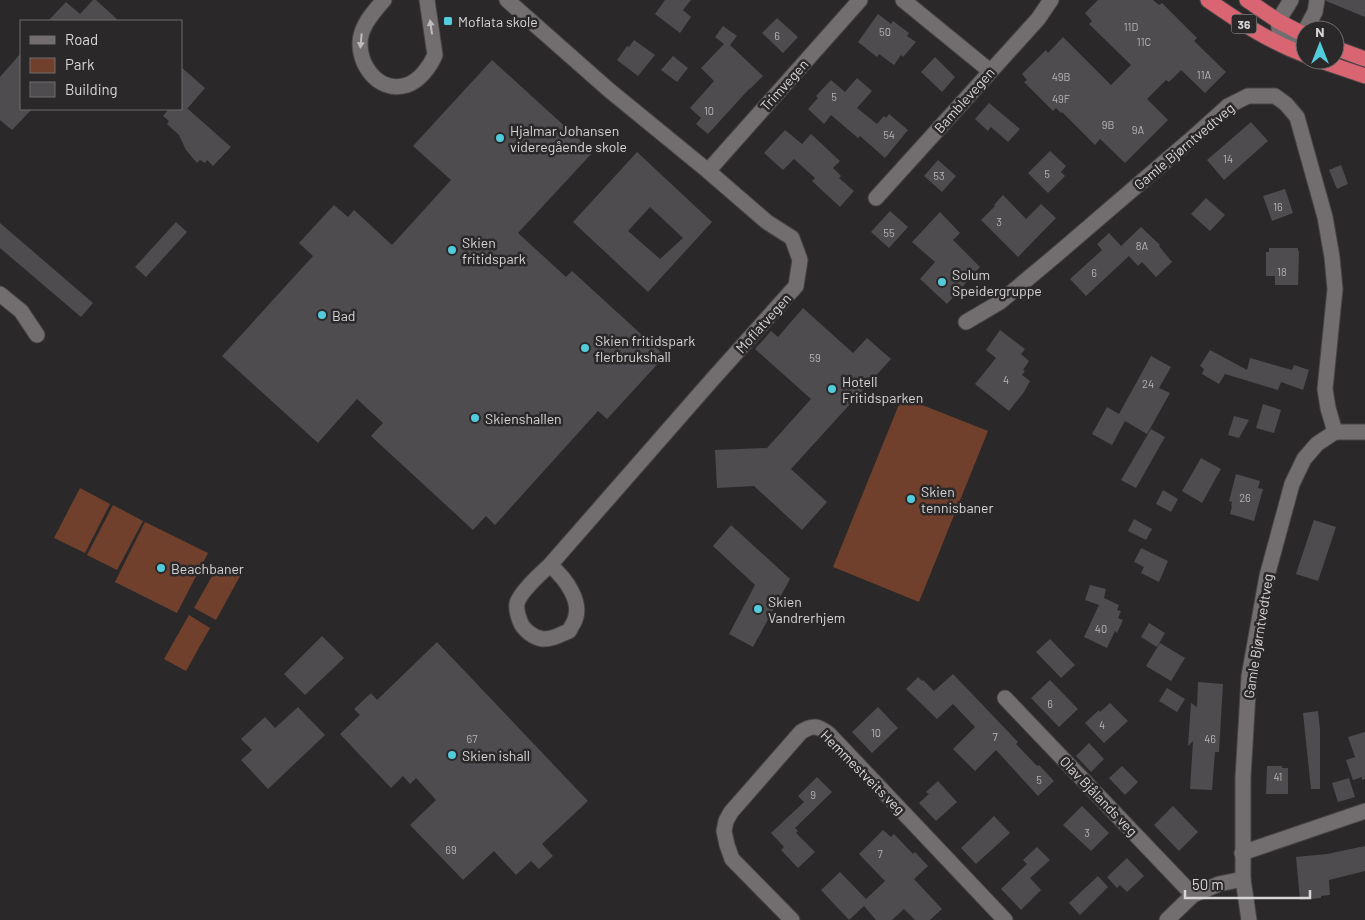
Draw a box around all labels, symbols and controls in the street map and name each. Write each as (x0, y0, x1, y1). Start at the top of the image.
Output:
place label: Moflata skole (458, 13, 538, 30)
road number: 36 (1232, 14, 1256, 34)
marker: Moflata skole (442, 15, 454, 27)
one-way arrow (427, 19, 435, 35)
legend (20, 20, 182, 110)
house number: 11D (1124, 20, 1138, 33)
north arrow (1295, 20, 1345, 70)
text: N (1315, 23, 1325, 40)
house number: 50 (879, 25, 891, 38)
house number: 6 (774, 29, 780, 42)
text: Road (65, 30, 98, 48)
one-way arrow (357, 34, 365, 50)
house number: 11C (1137, 35, 1151, 48)
text: Park (65, 55, 95, 73)
street label: Trimvegen (756, 56, 812, 114)
street label: Bamblevegen (930, 64, 998, 136)
house number: 11A (1197, 68, 1212, 81)
house number: 49B (1052, 70, 1070, 83)
text: Building (65, 80, 118, 98)
house number: 5 (831, 90, 837, 103)
house number: 49F (1052, 92, 1070, 105)
street label: Gamle Bjørntvedtveg (1130, 99, 1238, 193)
house number: 10 (704, 104, 714, 117)
house number: 9B (1102, 118, 1114, 131)
place label: Hjalmar Johansen videregående skole (510, 122, 627, 155)
house number: 9A (1132, 123, 1145, 136)
house number: 54 (883, 128, 895, 141)
marker: Hjalmar Johansen videregående skole (494, 132, 506, 144)
house number: 14 (1223, 152, 1233, 165)
house number: 5 (1044, 167, 1050, 180)
house number: 53 (933, 169, 945, 182)
house number: 16 (1273, 200, 1283, 213)
house number: 3 (996, 215, 1002, 228)
house number: 55 (883, 226, 895, 239)
place label: Skien fritidspark (462, 234, 526, 267)
house number: 8A (1136, 239, 1149, 252)
marker: Skien fritidspark (446, 244, 458, 256)
house number: 18 (1277, 265, 1287, 278)
place label: Solum Speidergruppe (952, 266, 1042, 299)
house number: 6 (1091, 266, 1097, 279)
marker: Solum Speidergruppe (936, 276, 948, 288)
street label: Moflatvegen (732, 290, 794, 356)
place label: Bad (332, 307, 356, 324)
marker: Bad (316, 309, 328, 321)
place label: Skien fritidspark flerbrukshall (595, 332, 695, 365)
marker: Skien fritidspark flerbrukshall (579, 342, 591, 354)
house number: 59 (809, 351, 821, 364)
place label: Hotell Fritidsparken (842, 373, 923, 406)
house number: 4 (1003, 373, 1009, 386)
house number: 24 (1142, 377, 1154, 390)
marker: Hotell Fritidsparken (826, 383, 838, 395)
place label: Skienshallen (485, 410, 562, 427)
marker: Skienshallen (469, 412, 481, 424)
place label: Skien tennisbaner (921, 483, 994, 516)
house number: 26 (1239, 491, 1251, 504)
marker: Skien tennisbaner (905, 493, 917, 505)
place label: Beachbaner (171, 560, 244, 577)
marker: Beachbaner (155, 562, 167, 574)
street label: Gamle Bjørntvedtveg (1240, 572, 1276, 700)
place label: Skien Vandrerhjem (768, 593, 845, 626)
marker: Skien Vandrerhjem (752, 603, 764, 615)
house number: 40 (1095, 622, 1107, 635)
house number: 6 (1047, 697, 1053, 710)
house number: 4 (1099, 718, 1105, 731)
street label: Hemmestveits veg (817, 726, 909, 818)
house number: 10 (871, 726, 881, 739)
house number: 7 (992, 730, 998, 743)
house number: 67 (467, 732, 477, 745)
house number: 46 (1204, 732, 1216, 745)
place label: Skien ishall (462, 747, 530, 764)
marker: Skien ishall (446, 749, 458, 761)
street label: Olav Bjålands veg (1057, 753, 1141, 839)
house number: 41 (1274, 770, 1282, 783)
house number: 5 (1036, 773, 1042, 786)
house number: 9 (810, 788, 816, 801)
house number: 3 (1084, 826, 1090, 839)
house number: 69 (445, 843, 457, 856)
house number: 7 (877, 847, 883, 860)
scale bar (1185, 868, 1310, 900)
text: 50 m (1192, 875, 1224, 893)

